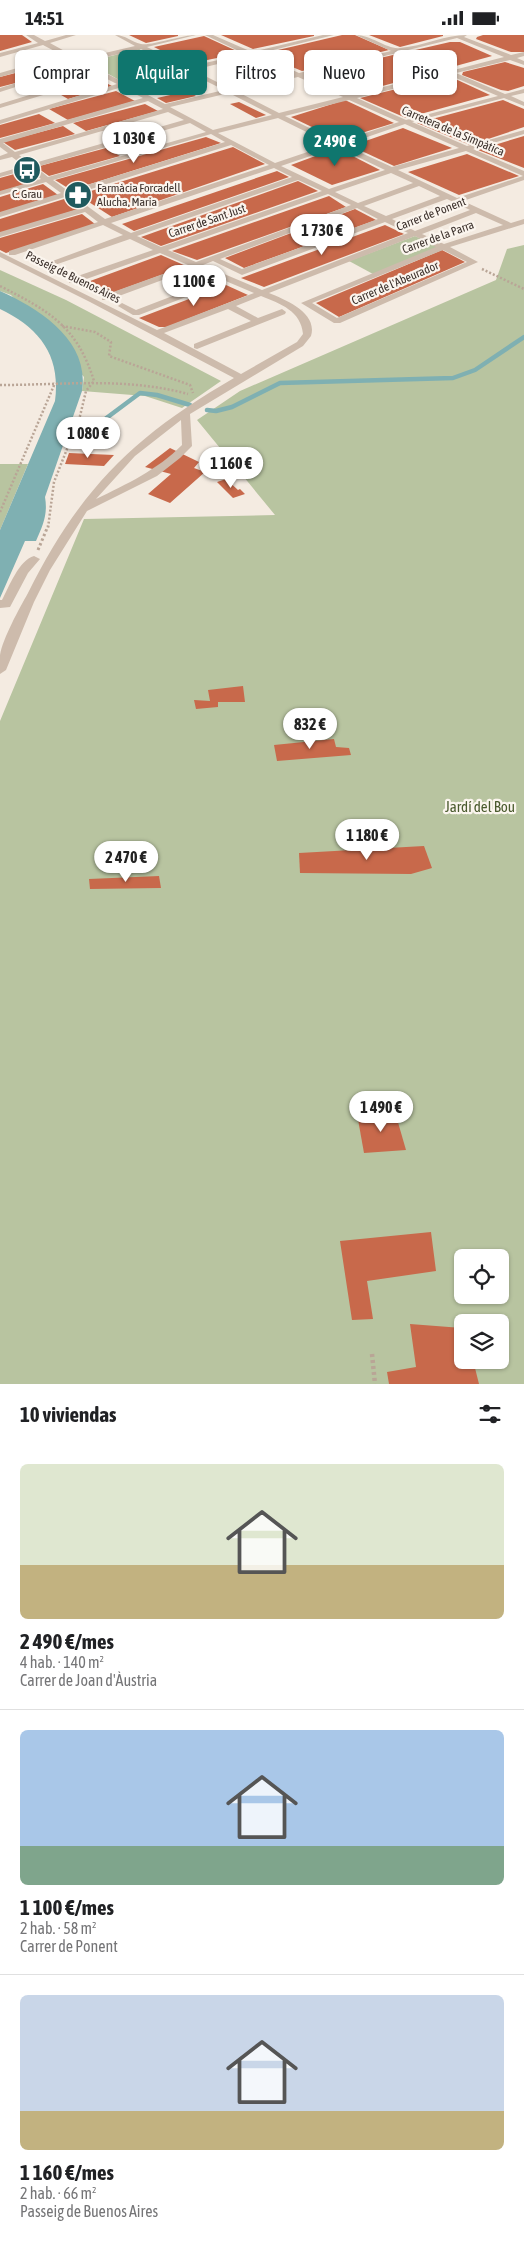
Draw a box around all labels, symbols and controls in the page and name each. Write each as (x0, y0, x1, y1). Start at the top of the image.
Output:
text: 14:51 (25, 7, 64, 29)
chip: Comprar (15, 50, 108, 95)
chip: Alquilar (118, 50, 207, 95)
chip: Filtros (217, 50, 294, 95)
chip: Nuevo (304, 50, 383, 95)
chip: Piso (393, 50, 457, 95)
street label: Carretera de la Simpàtica (400, 103, 506, 159)
pin: 1 030 € (88, 121, 180, 164)
pin: 2 490 € (289, 125, 381, 167)
text: 1 030 € (113, 129, 155, 147)
text: 2 490 € (314, 132, 356, 150)
bus stop icon: C. Grau (12, 155, 42, 185)
pharmacy icon: Farmàcia Forcadell Alucha, Maria (63, 180, 93, 210)
place label: Farmàcia Forcadell Alucha, Maria (97, 181, 181, 209)
place label: C. Grau (12, 187, 42, 201)
street label: Carrer de Ponent (394, 194, 468, 234)
street label: Carrer de Sant Just (167, 201, 248, 241)
pin: 1 730 € (276, 213, 368, 256)
street label: Carrer de la Parra (400, 218, 476, 256)
text: 1 730 € (301, 221, 343, 239)
street label: Passeig de Buenos Aires (23, 248, 123, 306)
street label: Carrer de l'Abeurador (349, 258, 441, 308)
pin: 1 100 € (148, 265, 240, 307)
text: 1 100 € (173, 272, 215, 290)
pin: 1 080 € (42, 417, 134, 459)
text: 1 080 € (67, 424, 109, 442)
pin: 1 160 € (185, 447, 277, 489)
text: 1 160 € (210, 454, 252, 472)
pin: 832 € (275, 707, 345, 750)
text: 832 € (294, 715, 326, 733)
park label: Jardí del Bou (445, 798, 515, 815)
pin: 1 180 € (321, 819, 413, 861)
text: 1 180 € (346, 826, 388, 844)
pin: 2 470 € (80, 841, 172, 883)
text: 2 470 € (105, 848, 147, 866)
pin: 1 490 € (335, 1091, 427, 1133)
text: 1 490 € (360, 1098, 402, 1116)
map controls (454, 1249, 509, 1369)
button: locate (454, 1249, 509, 1304)
button: layers (454, 1314, 509, 1369)
icon: filters (476, 1400, 504, 1428)
text: 10 viviendas (20, 1402, 116, 1426)
icon: home (217, 1497, 307, 1587)
text: 2 490 €/mes (20, 1629, 114, 1653)
text: 4 hab. · 140 m² (20, 1653, 104, 1671)
text: Carrer de Joan d'Àustria (20, 1671, 157, 1689)
icon: home (217, 1762, 307, 1852)
text: 1 100 €/mes (20, 1895, 114, 1919)
text: 2 hab. · 58 m² (20, 1919, 96, 1937)
text: Carrer de Ponent (20, 1937, 118, 1955)
icon: home (217, 2027, 307, 2117)
text: 1 160 €/mes (20, 2160, 114, 2184)
text: 2 hab. · 66 m² (20, 2184, 96, 2202)
text: Passeig de Buenos Aires (20, 2202, 158, 2220)

